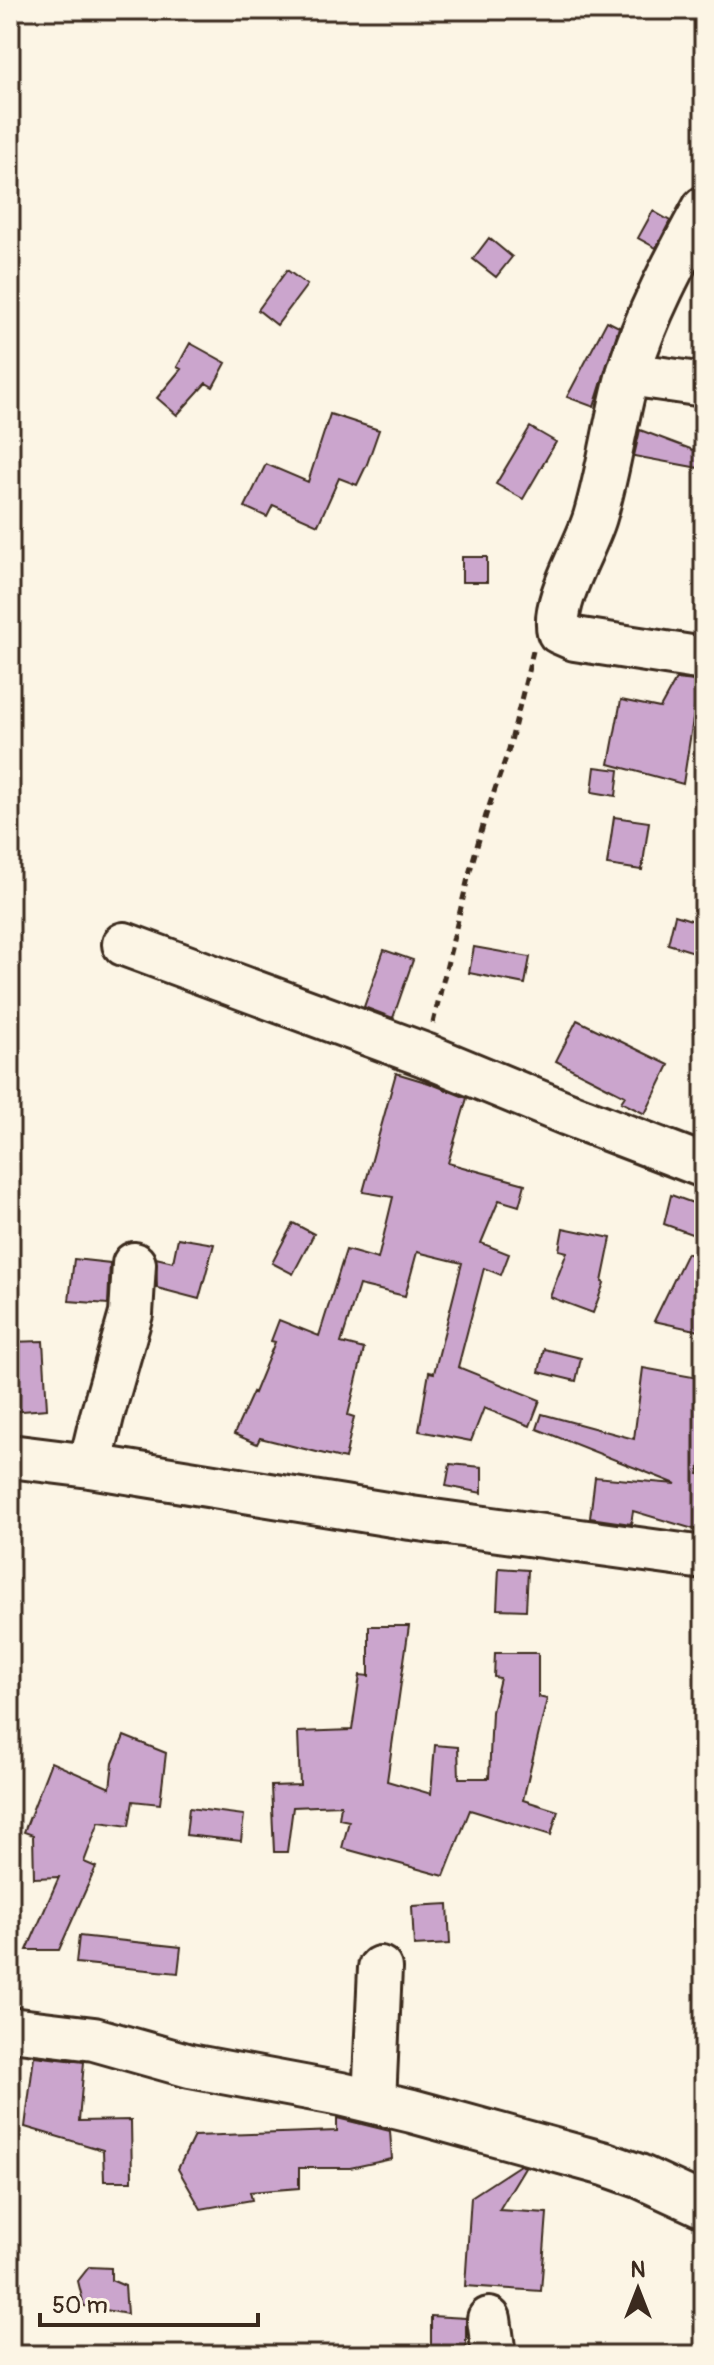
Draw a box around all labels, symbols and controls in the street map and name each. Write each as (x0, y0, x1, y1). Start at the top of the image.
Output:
north arrow (598, 2249, 678, 2329)
text: N (631, 2256, 646, 2284)
scale bar (40, 2277, 258, 2327)
text: 50 m (52, 2291, 108, 2320)

